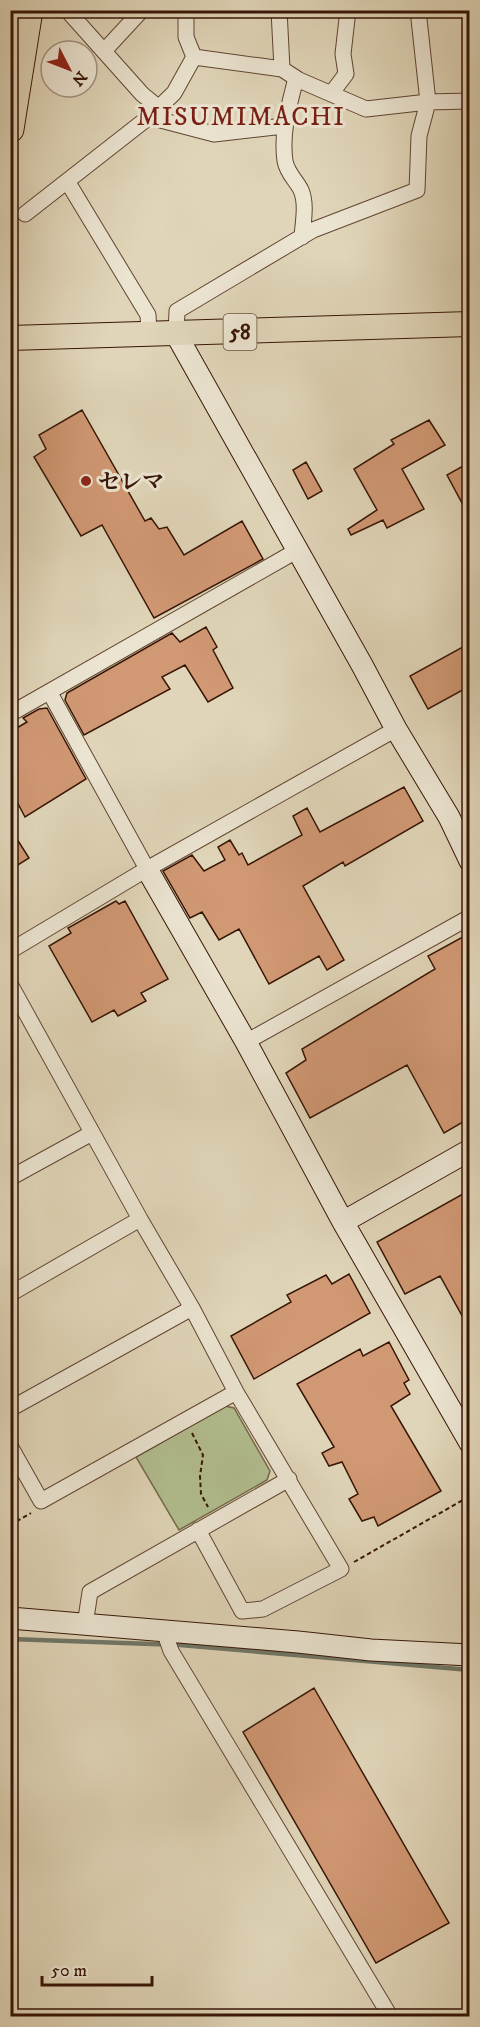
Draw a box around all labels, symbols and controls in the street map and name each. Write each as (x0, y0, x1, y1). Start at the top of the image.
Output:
north arrow (39, 39, 99, 99)
text: N (68, 67, 91, 90)
district label: MISUMIMACHI (136, 101, 346, 134)
road number: 58 (224, 314, 256, 350)
place label: セレマ (98, 469, 164, 496)
marker: セレマ (79, 474, 93, 488)
scale bar (42, 1949, 152, 1987)
text: 50 m (51, 1960, 87, 1982)

